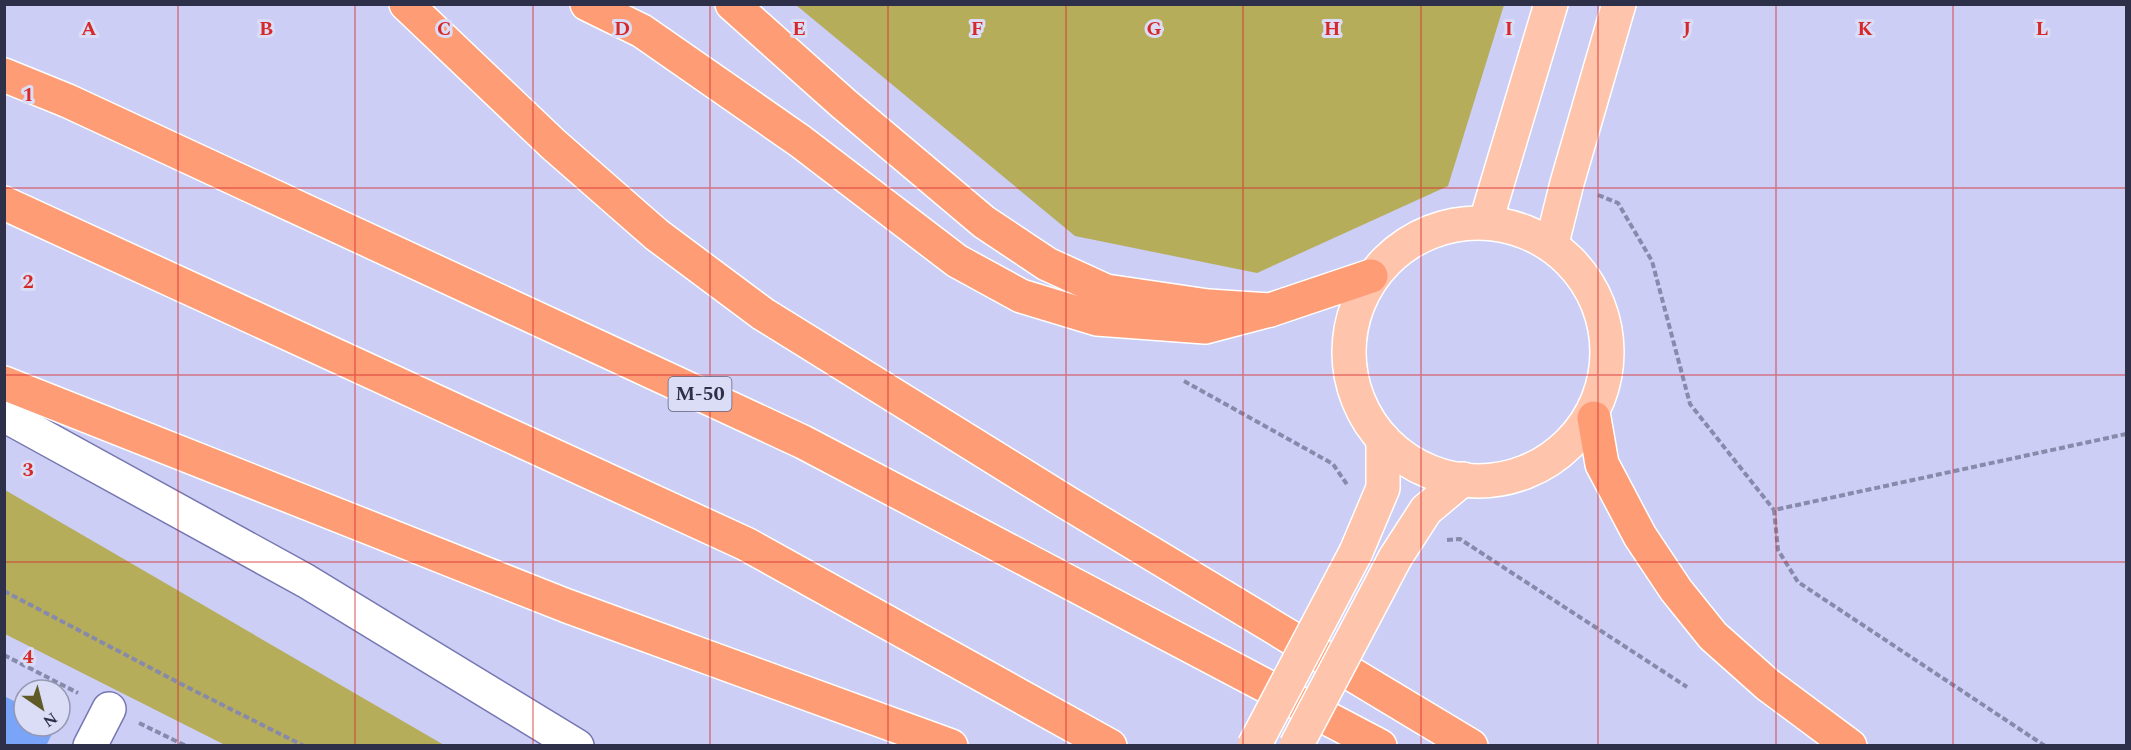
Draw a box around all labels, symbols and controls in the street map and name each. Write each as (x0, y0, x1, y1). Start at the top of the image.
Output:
text: A (81, 14, 97, 44)
text: B (259, 14, 273, 44)
text: C (437, 14, 451, 44)
text: D (614, 14, 630, 44)
text: E (792, 14, 806, 44)
text: F (971, 14, 983, 44)
text: G (1146, 14, 1162, 44)
text: H (1324, 14, 1340, 44)
text: I (1505, 14, 1513, 44)
text: J (1683, 14, 1691, 44)
text: K (1857, 14, 1873, 44)
text: L (2036, 14, 2048, 44)
text: 1 (22, 80, 34, 110)
text: 2 (22, 267, 34, 297)
road number: M-50 (668, 377, 732, 411)
text: 3 (22, 455, 34, 485)
text: 4 (22, 642, 34, 672)
north arrow (12, 678, 72, 738)
text: N (38, 706, 62, 733)

